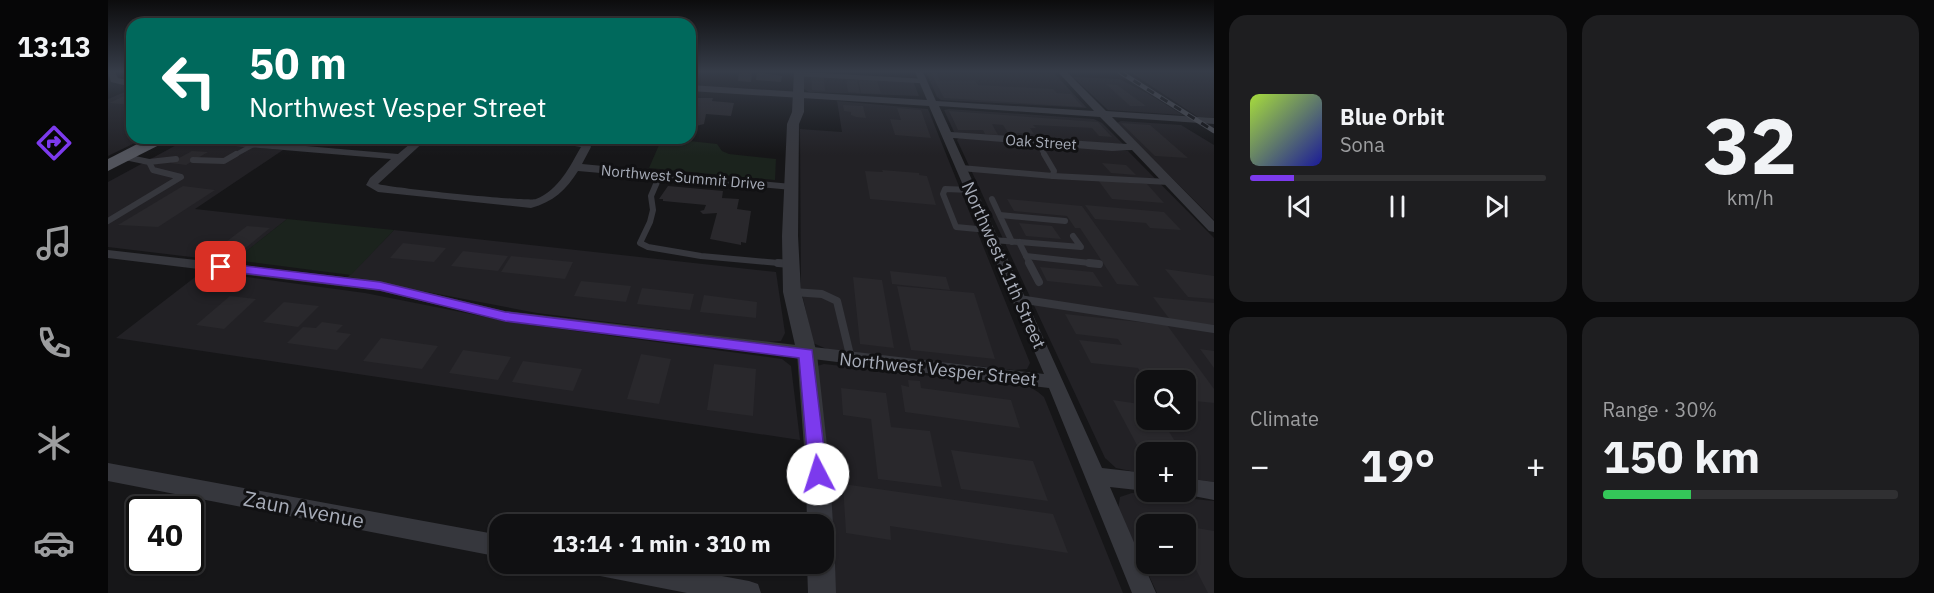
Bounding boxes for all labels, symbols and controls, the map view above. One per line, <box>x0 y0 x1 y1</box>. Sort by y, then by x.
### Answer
text: 13:13 <box>17 29 91 64</box>
text: 50 m <box>249 36 347 91</box>
icon: left <box>150 42 228 120</box>
text: Northwest Vesper Street <box>249 89 547 124</box>
text: 32 <box>1703 94 1797 195</box>
text: Blue Orbit <box>1340 102 1445 131</box>
icon: directions <box>33 122 75 164</box>
street label: Oak Street <box>1005 130 1077 154</box>
text: Sona <box>1340 131 1385 158</box>
street label: Northwest Summit Drive <box>600 160 766 194</box>
street label: Northwest 11th Street <box>957 178 1051 352</box>
text: km/h <box>1727 184 1774 211</box>
icon: previous <box>1283 190 1316 223</box>
icon: pause <box>1381 190 1414 223</box>
icon: next <box>1480 190 1513 223</box>
icon: music <box>33 222 75 264</box>
pin <box>195 241 246 292</box>
icon: arrive <box>204 250 237 283</box>
icon: phone <box>33 322 75 364</box>
street label: Northwest Vesper Street <box>838 347 1038 391</box>
map controls <box>1136 370 1196 574</box>
button: search <box>1136 370 1196 430</box>
text: Range · 30% <box>1603 396 1717 423</box>
text: Climate <box>1250 405 1319 432</box>
icon: climate <box>33 422 75 464</box>
text: 150 km <box>1603 427 1760 485</box>
text: 19° <box>1360 436 1435 494</box>
position arrow <box>786 442 850 506</box>
button: + <box>1136 442 1196 502</box>
text: − <box>1250 444 1270 487</box>
text: + <box>1526 444 1546 487</box>
street label: Zaun Avenue <box>241 484 367 534</box>
speed limit sign: 40 <box>126 496 204 574</box>
button: − <box>1136 514 1196 574</box>
icon: car <box>33 522 75 564</box>
text: 13:14 · 1 min · 310 m <box>552 529 771 558</box>

